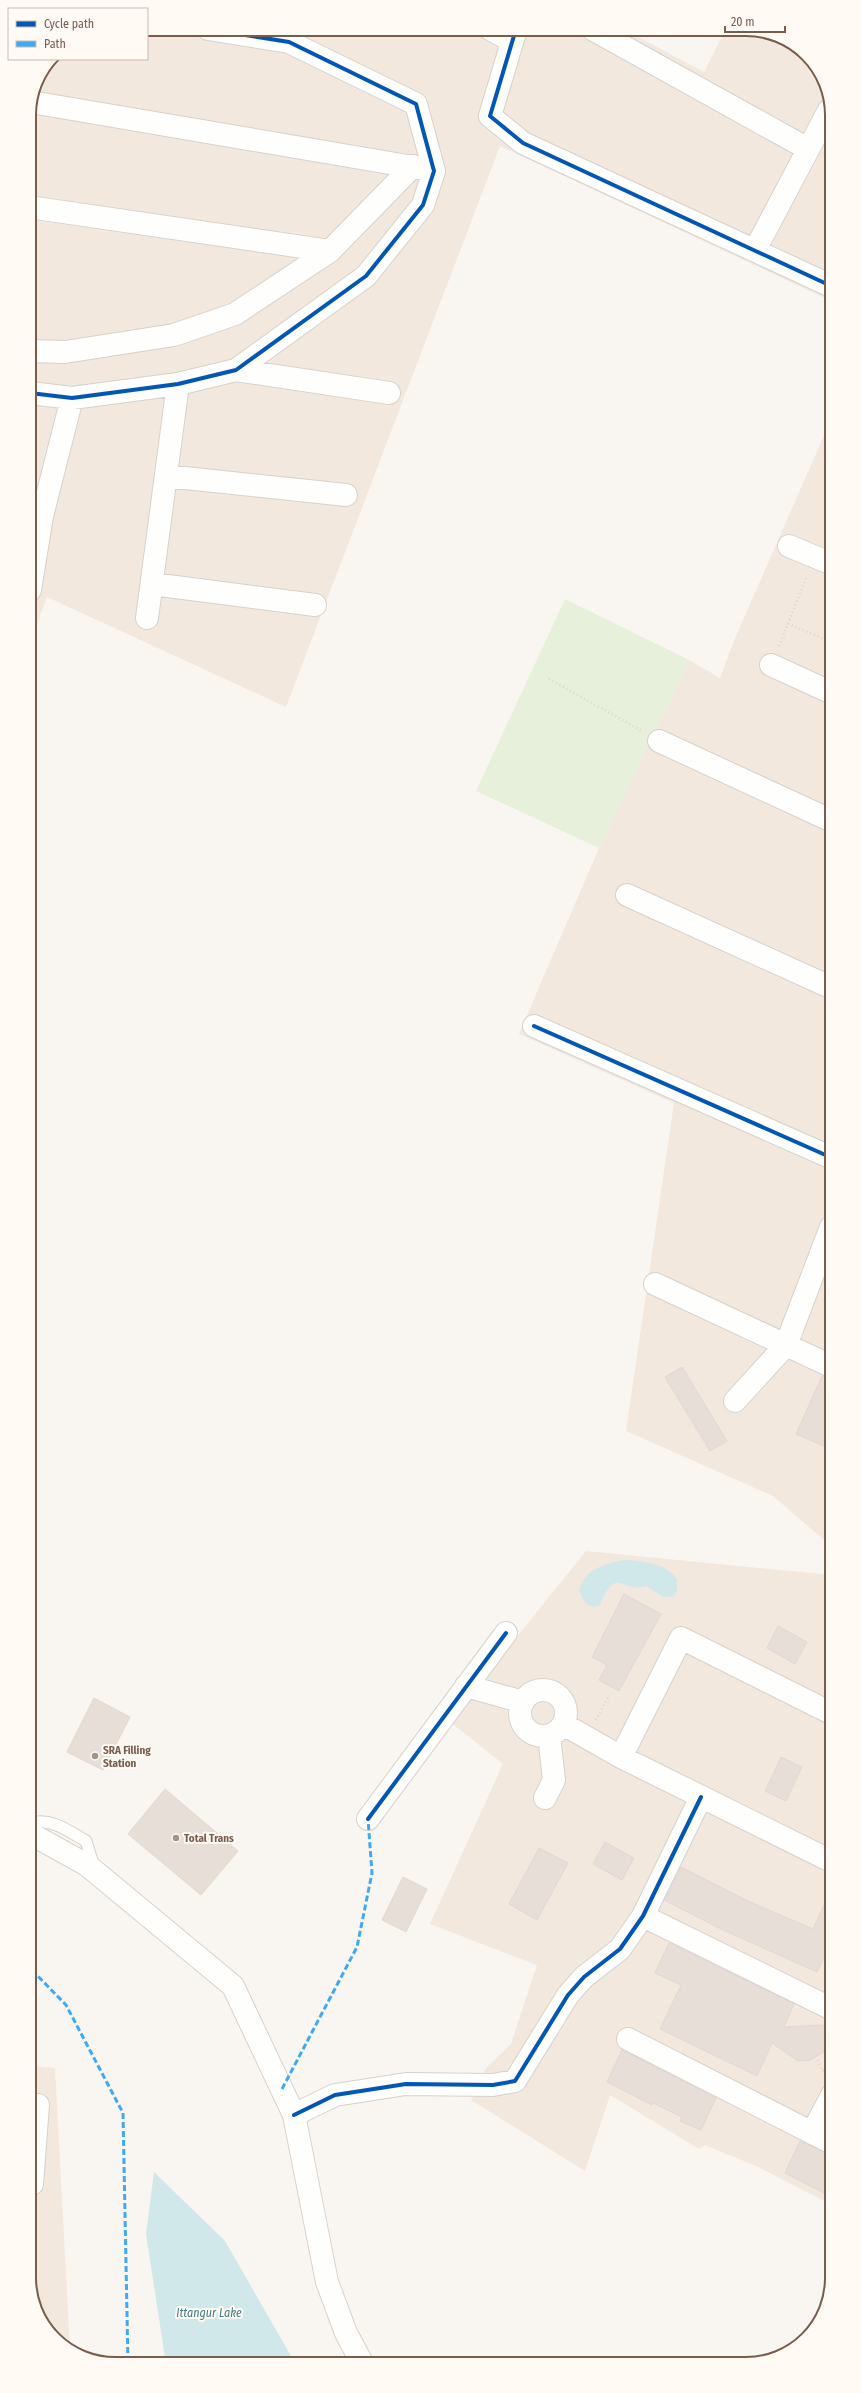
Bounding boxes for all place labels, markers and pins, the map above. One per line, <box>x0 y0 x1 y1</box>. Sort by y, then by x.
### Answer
place label: SRA Filling Station <box>103 1744 151 1770</box>
marker: SRA Filling Station <box>90 1751 100 1761</box>
place label: Total Trans <box>184 1832 234 1845</box>
marker: Total Trans <box>171 1833 181 1843</box>

